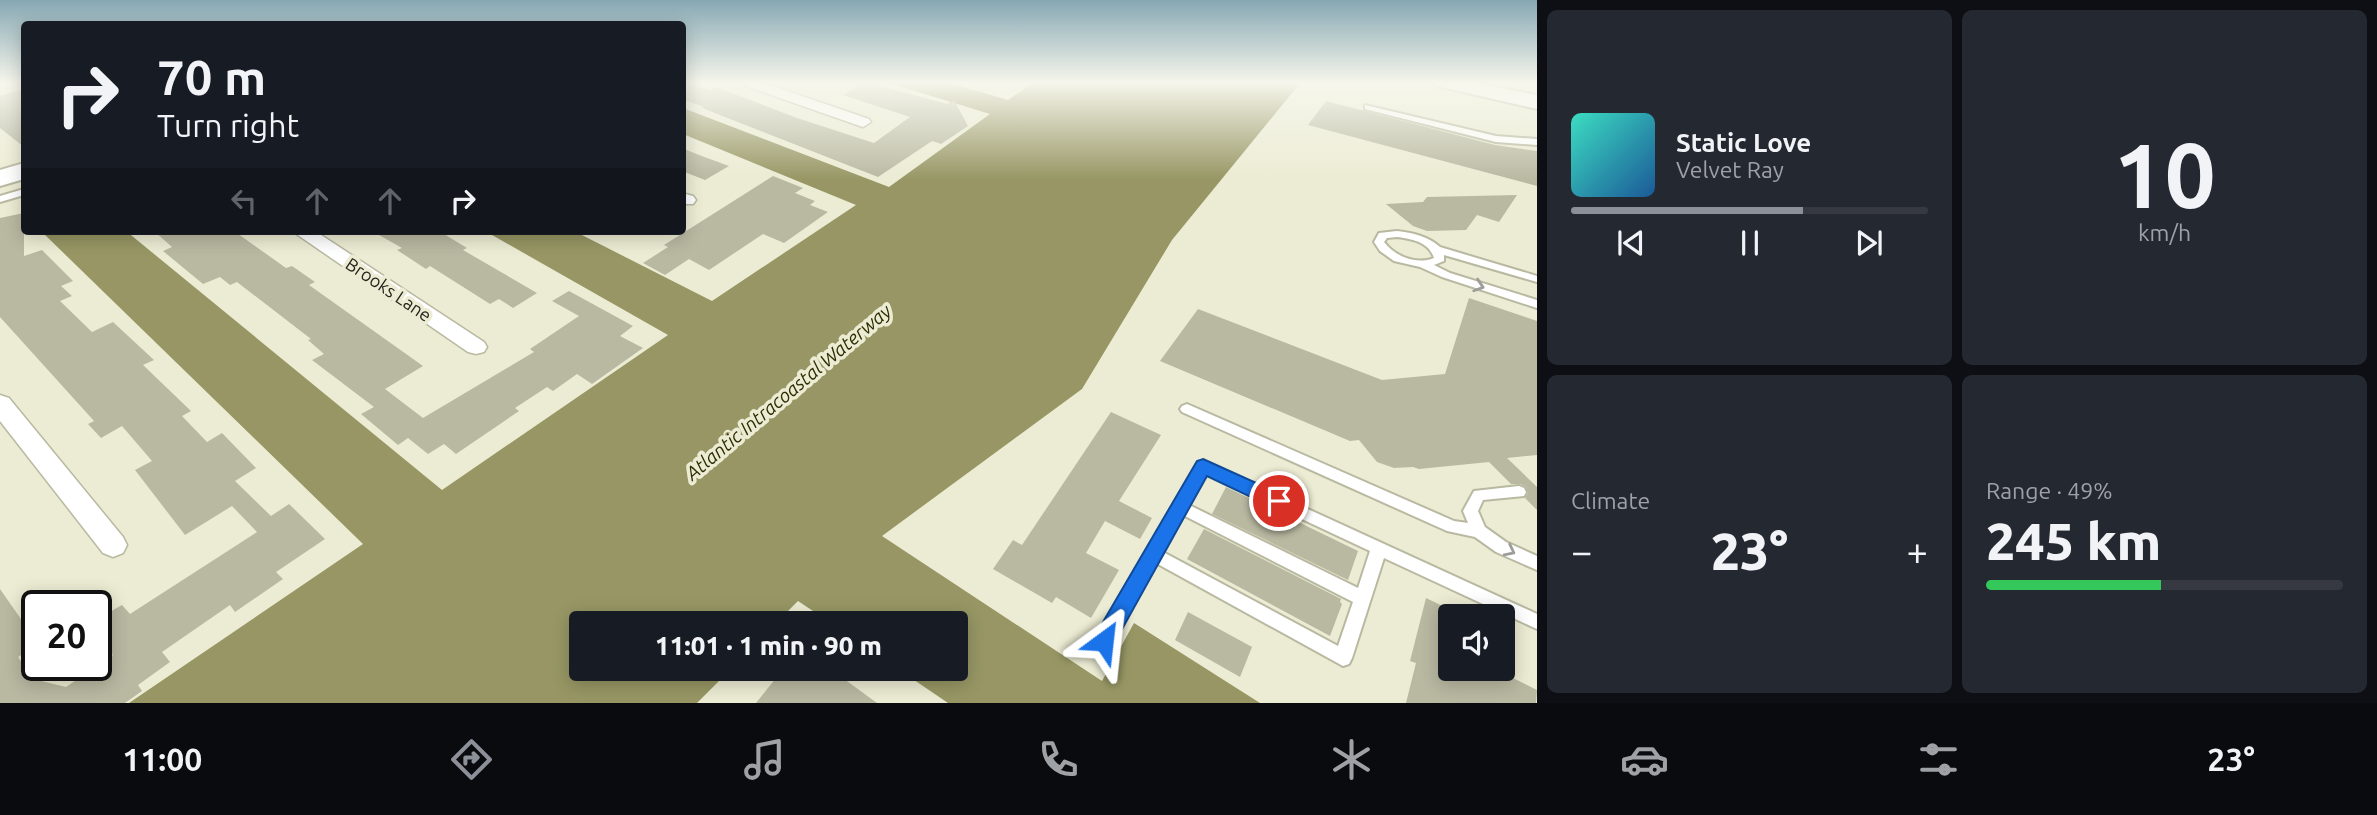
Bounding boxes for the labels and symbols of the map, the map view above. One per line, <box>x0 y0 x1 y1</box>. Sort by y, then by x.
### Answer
street label: Brooks Lane <box>342 253 436 325</box>
one-way arrow <box>1472 277 1484 292</box>
water label: Atlantic Intracoastal Waterway <box>680 299 896 485</box>
pin <box>1249 471 1309 531</box>
one-way arrow <box>1503 543 1515 557</box>
speed limit sign: 20 <box>21 590 112 681</box>
position arrow <box>1067 604 1141 678</box>

